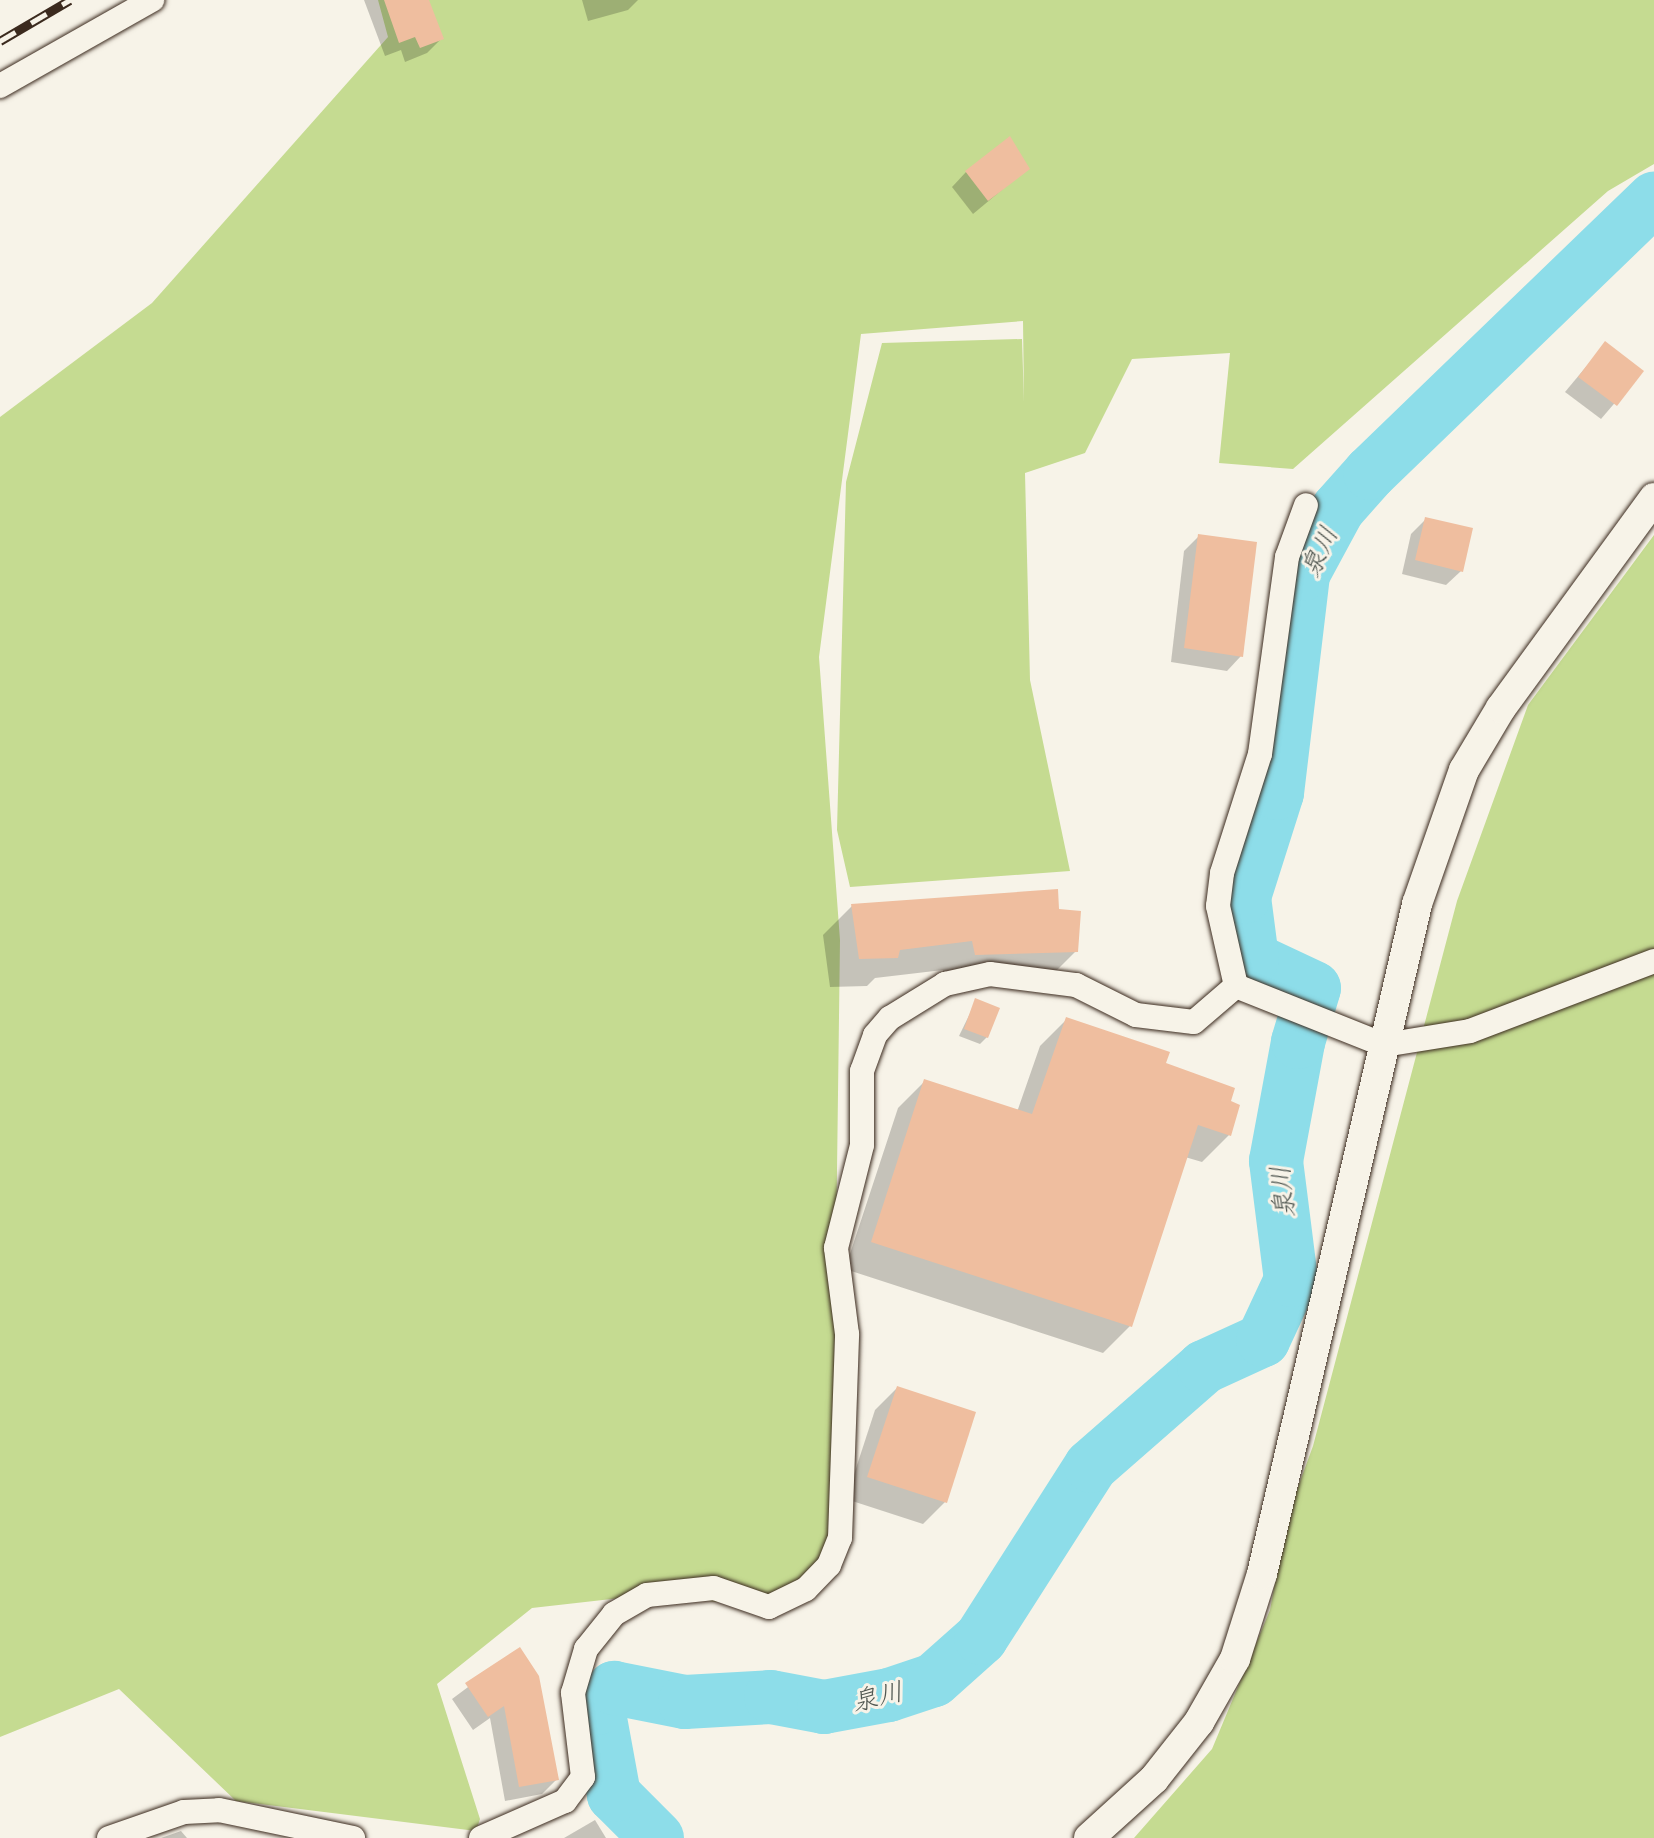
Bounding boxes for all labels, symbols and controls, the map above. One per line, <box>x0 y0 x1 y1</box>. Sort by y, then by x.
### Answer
water label: 泉川 <box>1293 521 1343 581</box>
water label: 泉川 <box>1263 1165 1299 1219</box>
water label: 泉川 <box>848 1674 906 1716</box>

